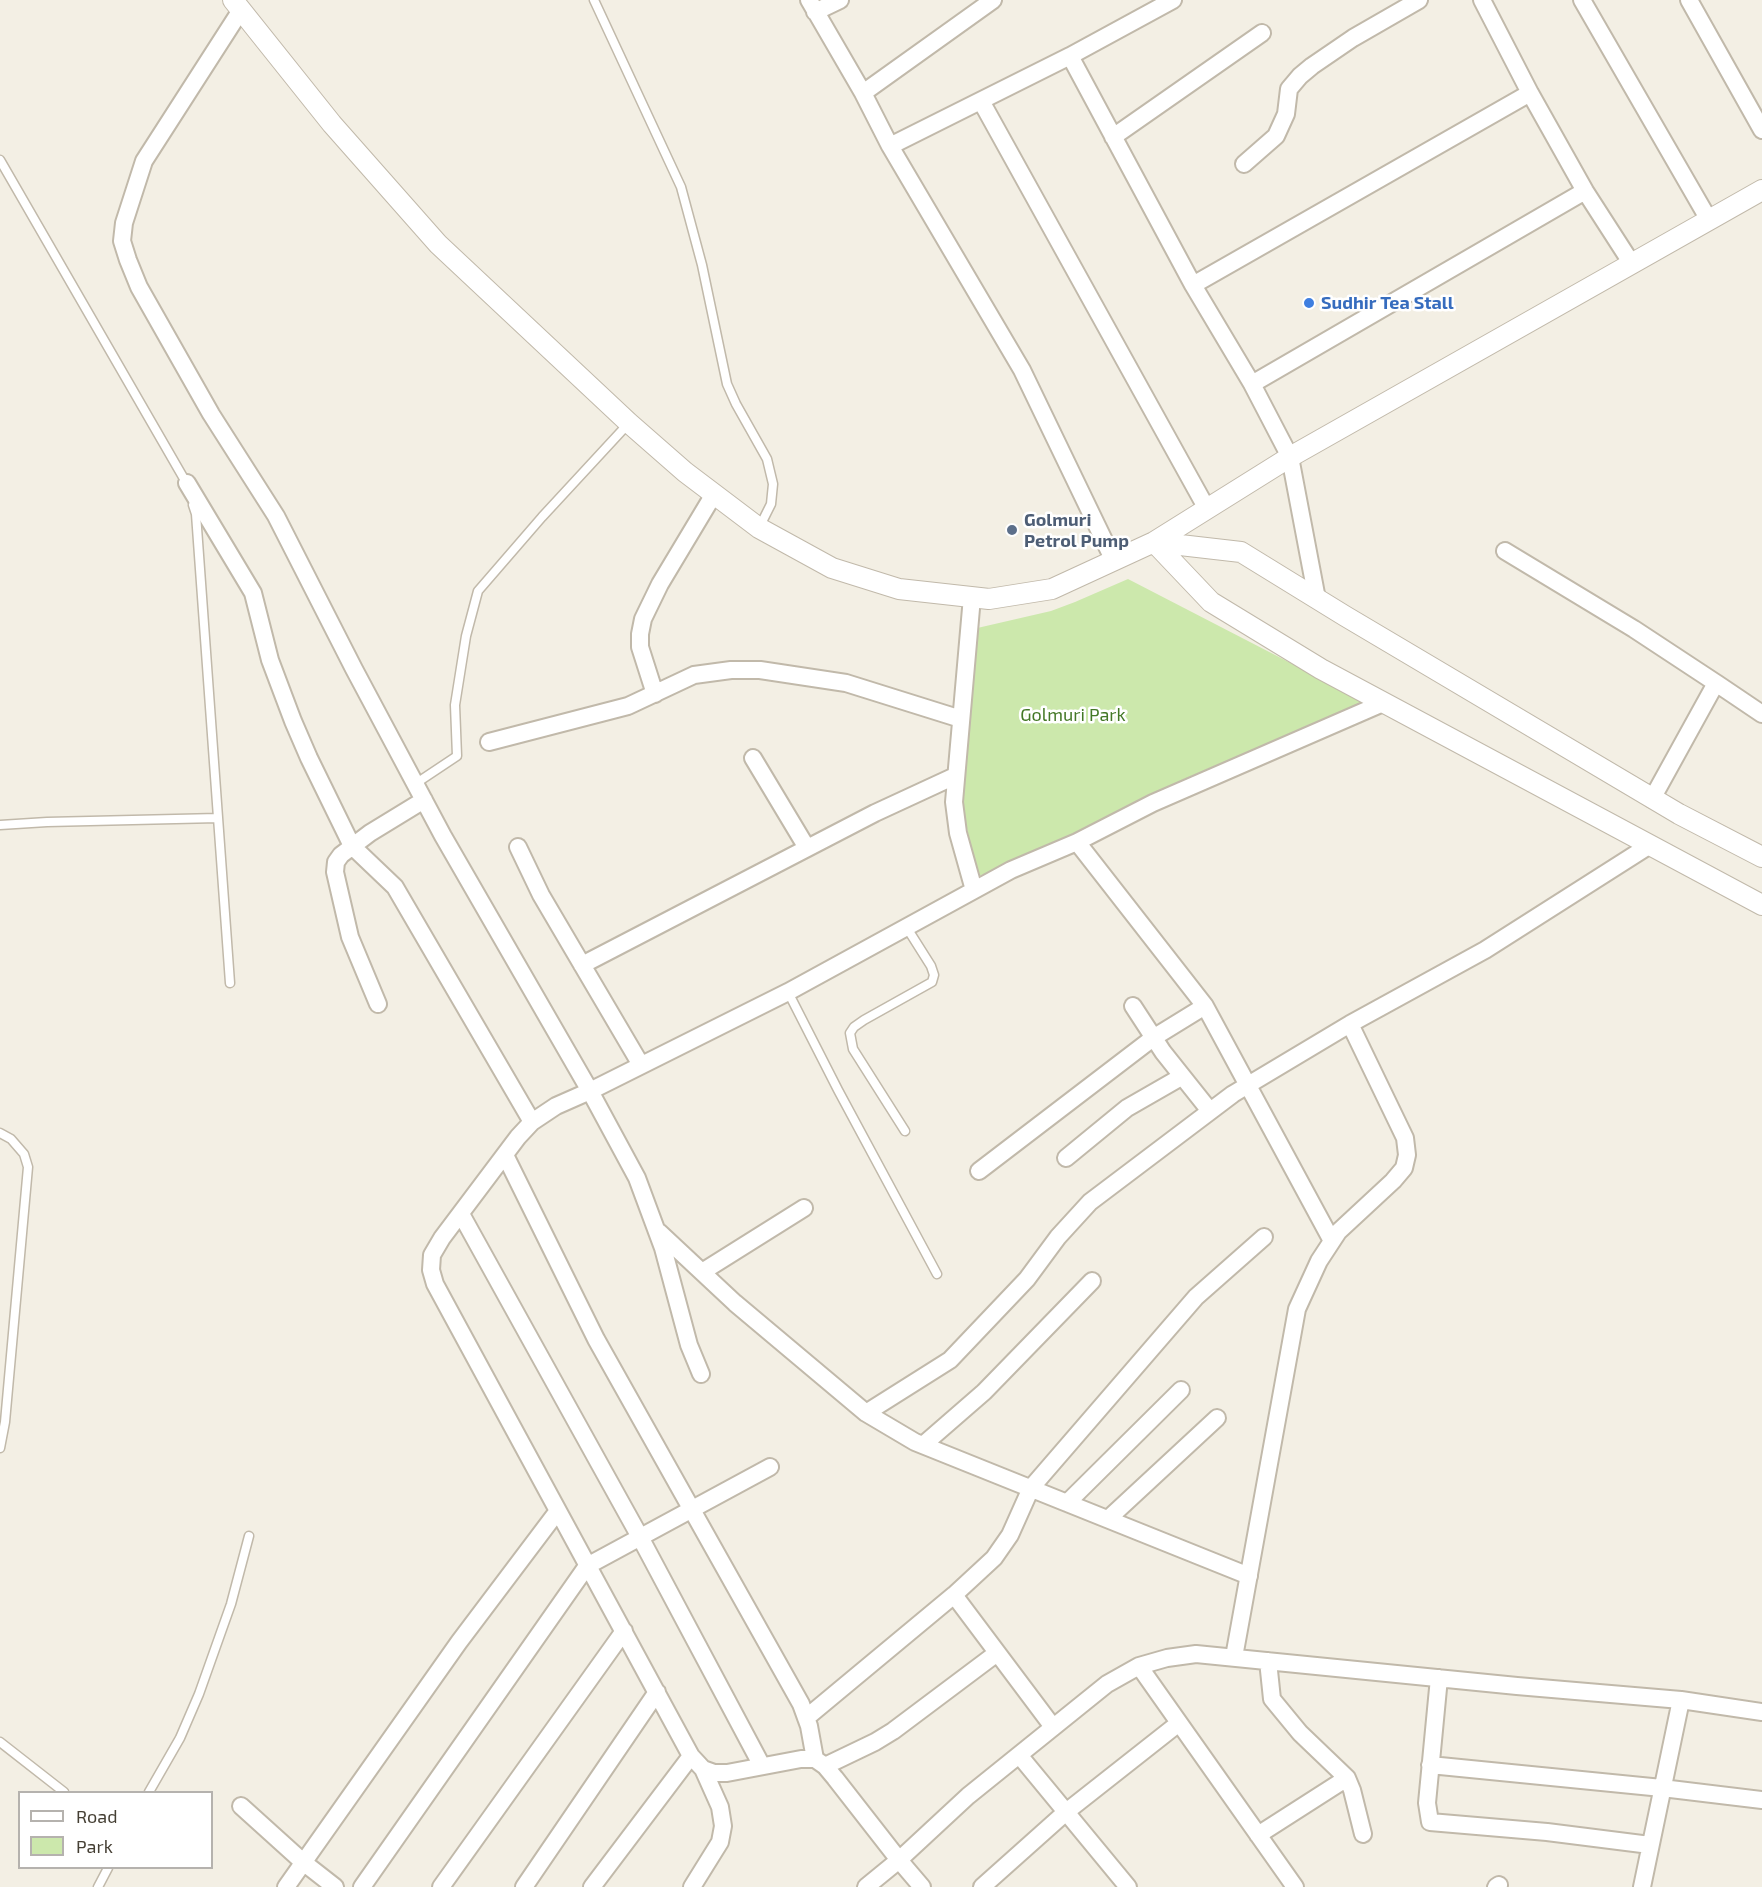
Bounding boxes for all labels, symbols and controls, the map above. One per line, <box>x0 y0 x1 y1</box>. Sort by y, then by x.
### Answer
place label: Sudhir Tea Stall <box>1321 292 1454 314</box>
marker: Sudhir Tea Stall <box>1302 296 1316 310</box>
place label: Golmuri Petrol Pump <box>1024 509 1129 552</box>
marker: Golmuri Petrol Pump <box>1005 523 1019 537</box>
park label: Golmuri Park <box>1020 704 1126 726</box>
legend <box>18 1791 213 1869</box>
text: Road <box>76 1805 117 1827</box>
text: Park <box>76 1835 113 1857</box>

